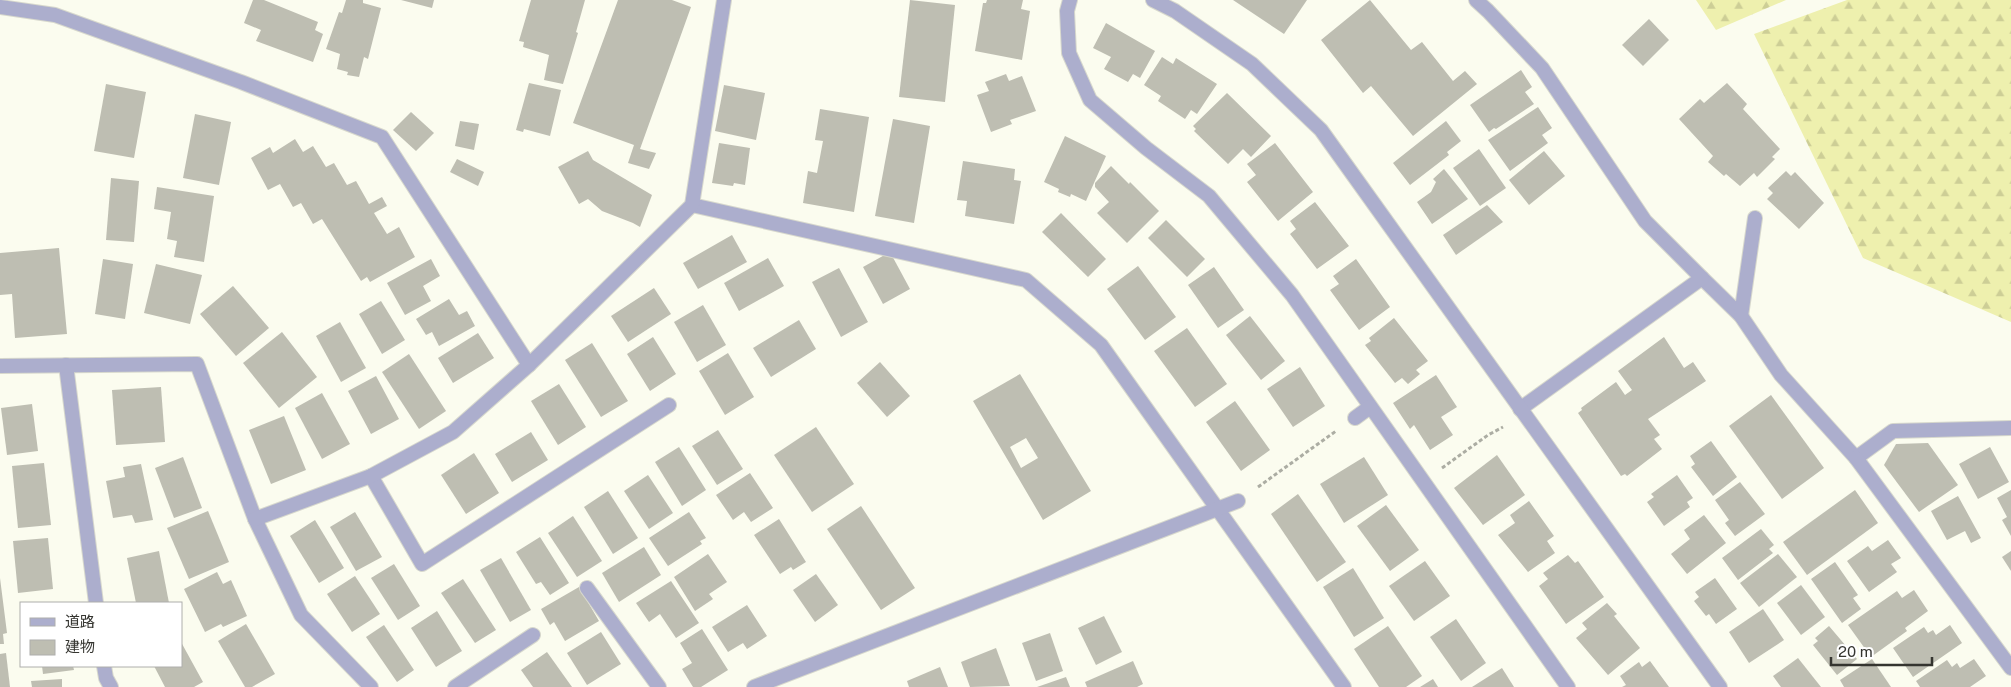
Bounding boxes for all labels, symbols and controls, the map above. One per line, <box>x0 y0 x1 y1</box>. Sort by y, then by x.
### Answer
legend <box>20 602 182 667</box>
text: 道路 <box>65 613 95 630</box>
scale bar <box>1831 634 1932 666</box>
text: 建物 <box>65 638 95 655</box>
text: 20 m <box>1838 643 1873 660</box>

